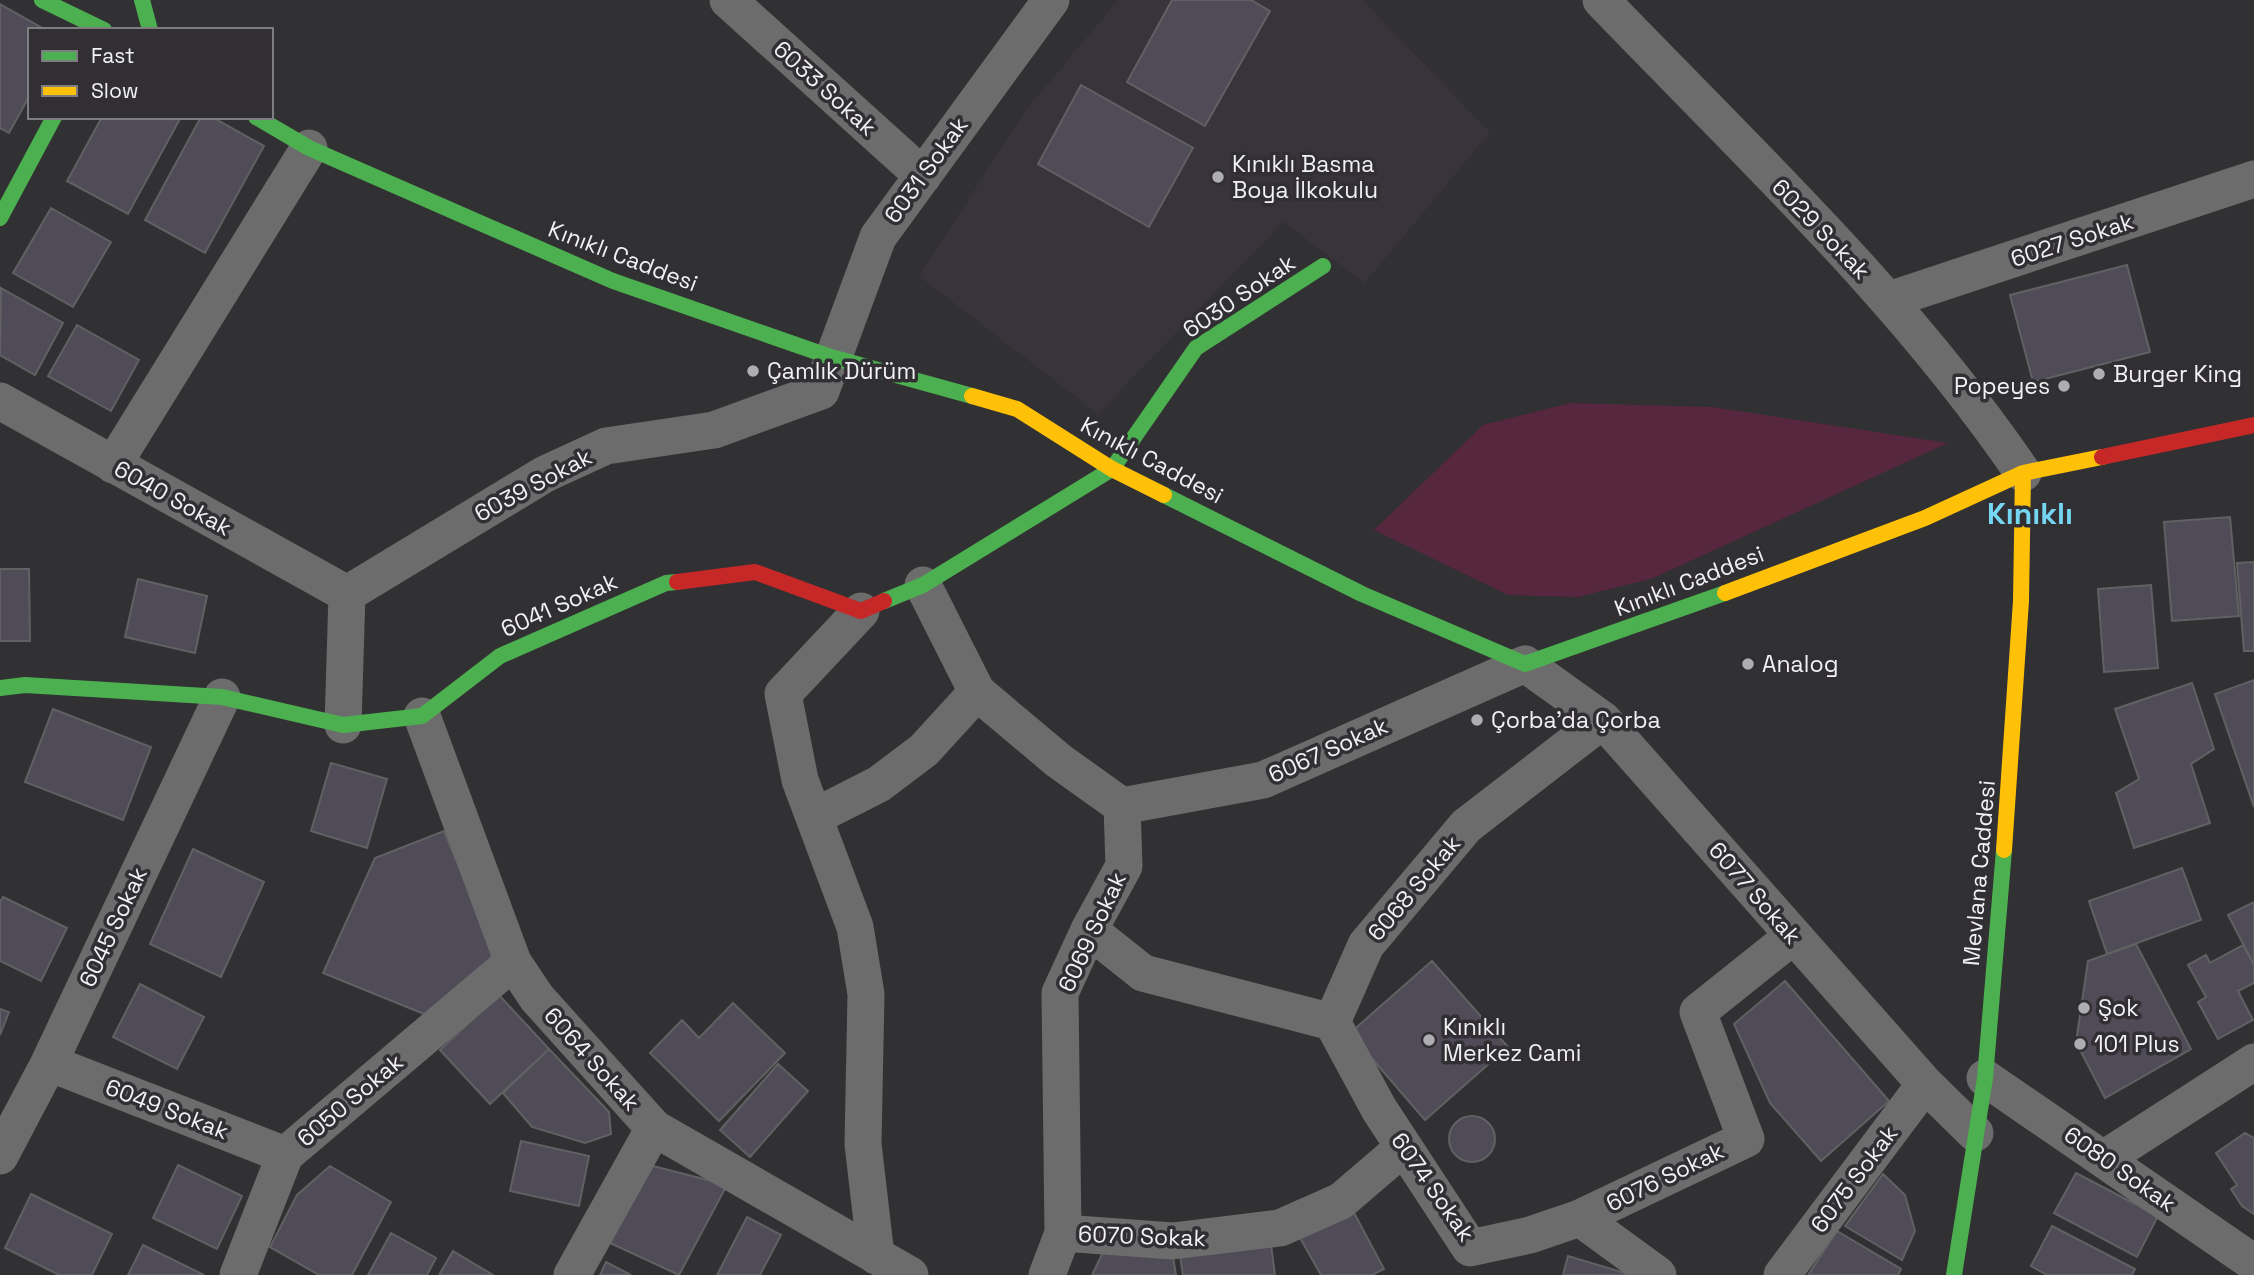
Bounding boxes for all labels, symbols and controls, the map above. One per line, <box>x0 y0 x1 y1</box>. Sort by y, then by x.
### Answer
legend <box>28 28 273 119</box>
street label: 6033 Sokak <box>767 34 883 142</box>
text: Fast <box>91 42 135 69</box>
text: Slow <box>91 77 139 104</box>
street label: 6031 Sokak <box>877 111 975 229</box>
place label: Kınıklı Basma Boya İlkokulu <box>1232 149 1378 205</box>
marker: Kınıklı Basma Boya İlkokulu <box>1210 169 1226 185</box>
street label: 6029 Sokak <box>1766 172 1876 286</box>
street label: 6027 Sokak <box>2007 206 2137 274</box>
street label: Kınıklı Caddesi <box>544 214 702 298</box>
street label: 6030 Sokak <box>1177 247 1301 345</box>
place label: Çamlık Dürüm <box>767 356 916 386</box>
place label: Burger King <box>2113 359 2242 389</box>
marker: Çamlık Dürüm <box>745 363 761 379</box>
marker: Burger King <box>2091 366 2107 382</box>
place label: Popeyes <box>1954 371 2050 401</box>
marker: Popeyes <box>2056 378 2072 394</box>
street label: Kınıklı Caddesi <box>1075 410 1229 510</box>
street label: 6039 Sokak <box>469 442 597 528</box>
street label: 6040 Sokak <box>109 453 237 543</box>
district label: Kınıklı <box>1987 494 2073 533</box>
street label: Kınıklı Caddesi <box>1610 539 1768 623</box>
street label: 6041 Sokak <box>496 566 622 644</box>
place label: Analog <box>1762 649 1838 679</box>
marker: Analog <box>1740 656 1756 672</box>
place label: Çorba’da Çorba <box>1491 705 1661 735</box>
street label: 6067 Sokak <box>1264 710 1392 790</box>
marker: Çorba’da Çorba <box>1469 712 1485 728</box>
street label: Mevlana Caddesi <box>1956 779 2002 967</box>
street label: 6068 Sokak <box>1361 829 1467 947</box>
street label: 6077 Sokak <box>1702 836 1808 950</box>
street label: 6045 Sokak <box>72 862 154 992</box>
street label: 6069 Sokak <box>1051 867 1133 997</box>
place label: Şok <box>2098 993 2139 1023</box>
marker: Şok <box>2076 1000 2092 1016</box>
street label: 6064 Sokak <box>538 1001 646 1117</box>
place label: Kınıklı Merkez Cami <box>1443 1012 1581 1068</box>
place label: 101 Plus <box>2094 1029 2180 1059</box>
marker: Kınıklı Merkez Cami <box>1421 1032 1437 1048</box>
marker: 101 Plus <box>2072 1036 2088 1052</box>
street label: 6050 Sokak <box>291 1047 409 1153</box>
street label: 6049 Sokak <box>101 1072 233 1146</box>
street label: 6075 Sokak <box>1804 1119 1904 1239</box>
street label: 6080 Sokak <box>2058 1119 2182 1219</box>
street label: 6074 Sokak <box>1384 1127 1482 1247</box>
street label: 6076 Sokak <box>1601 1136 1729 1218</box>
street label: 6070 Sokak <box>1078 1219 1206 1253</box>

